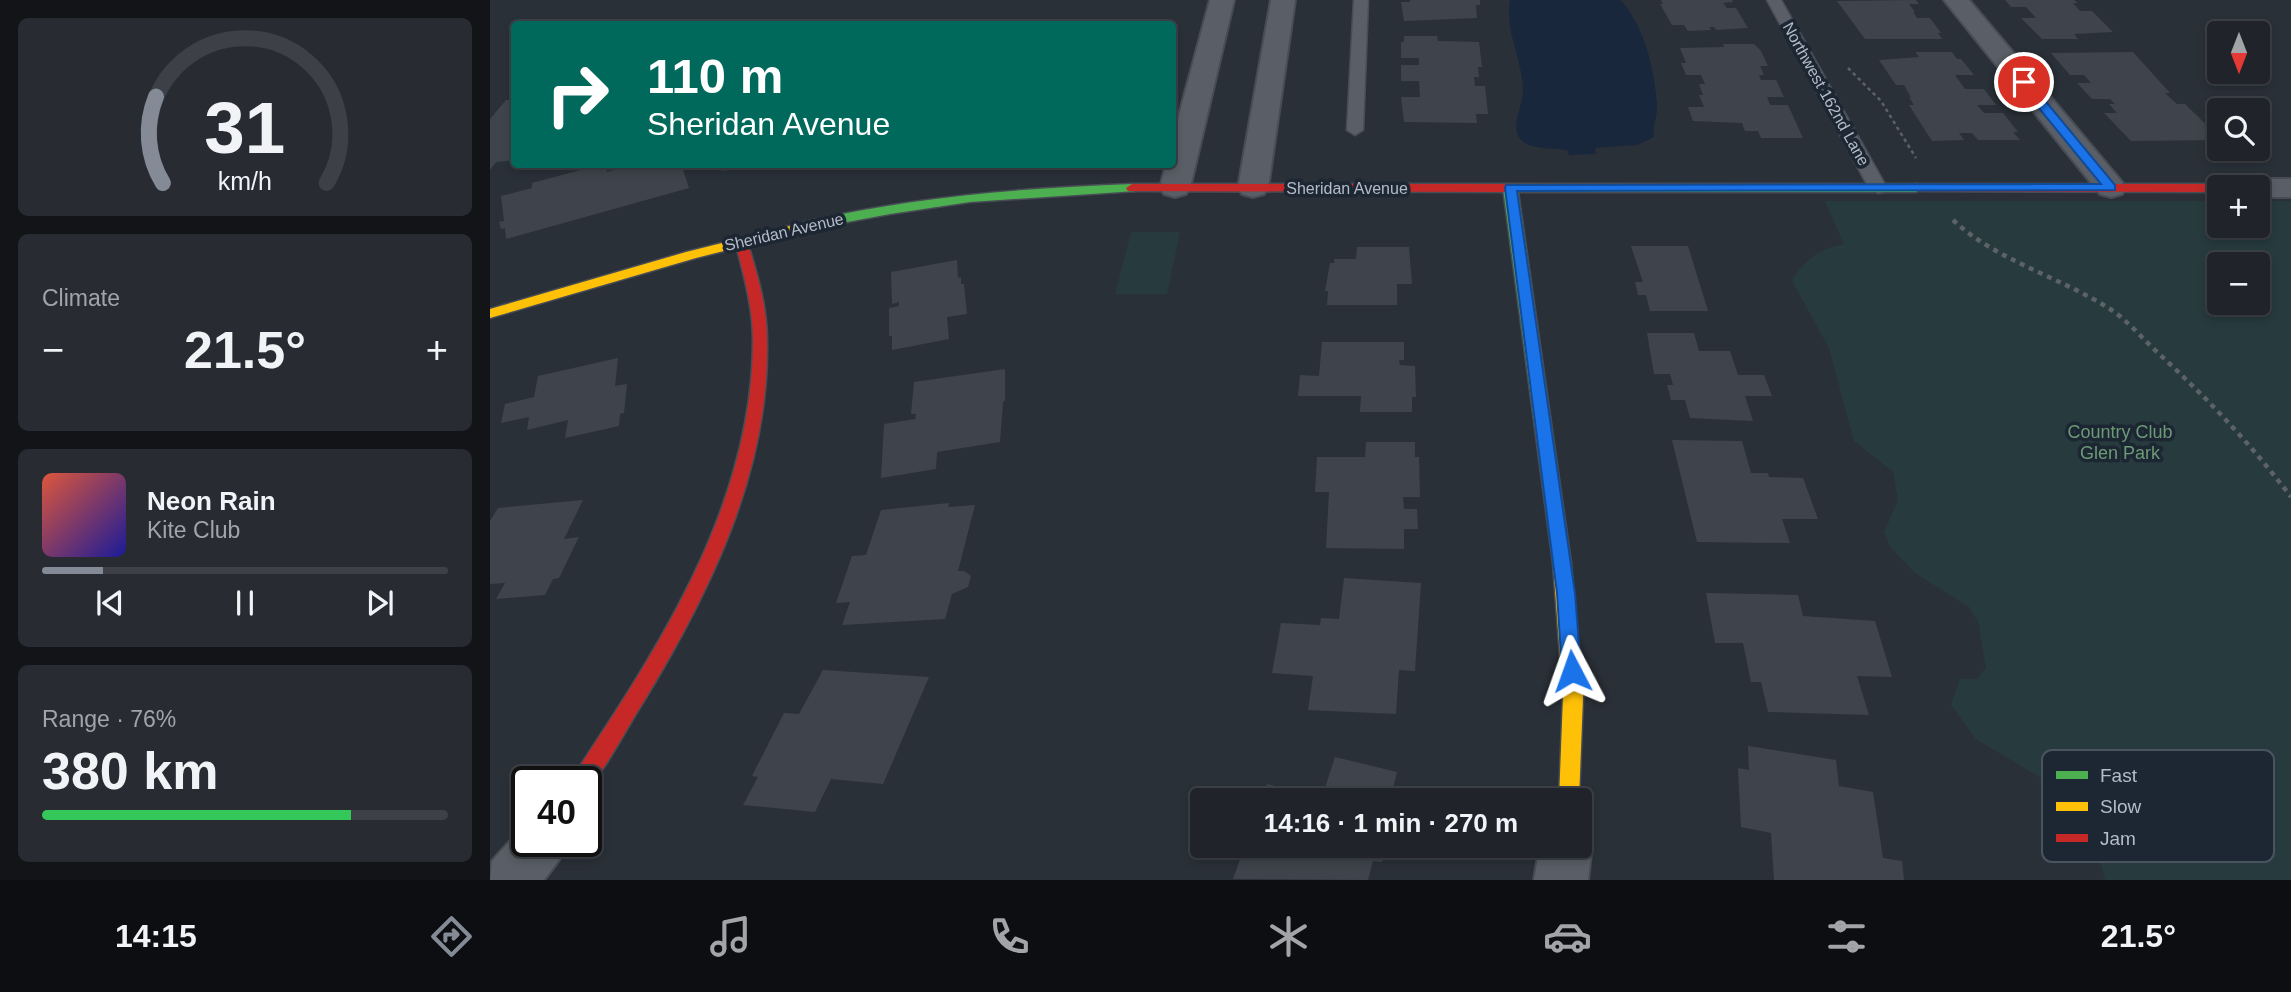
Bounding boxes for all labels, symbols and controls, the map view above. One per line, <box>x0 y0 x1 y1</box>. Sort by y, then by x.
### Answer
street label: Northwest 162nd Lane <box>1780 19 1873 169</box>
north arrow <box>2207 21 2270 84</box>
map controls <box>2207 21 2270 315</box>
icon: right <box>532 49 623 140</box>
text: 110 m <box>647 49 783 103</box>
pin <box>1994 52 2054 112</box>
icon: arrive <box>2005 63 2043 101</box>
text: 31 <box>205 87 285 168</box>
button: search <box>2207 98 2270 161</box>
text: Sheridan Avenue <box>647 106 890 142</box>
text: km/h <box>218 167 272 195</box>
button: + <box>2207 175 2270 238</box>
street label: Sheridan Avenue <box>1286 180 1408 197</box>
street label: Sheridan Avenue <box>723 210 845 254</box>
button: − <box>2207 252 2270 315</box>
text: Climate <box>42 285 120 311</box>
text: 21.5° <box>184 321 306 379</box>
text: − <box>42 329 64 371</box>
text: + <box>426 329 448 371</box>
park label: Country Club Glen Park <box>2067 422 2173 463</box>
text: Neon Rain <box>147 486 276 516</box>
text: Kite Club <box>147 517 240 543</box>
icon: previous <box>91 584 129 622</box>
icon: pause <box>226 584 264 622</box>
icon: next <box>361 584 399 622</box>
position arrow <box>1535 634 1609 708</box>
text: Range · 76% <box>42 706 176 732</box>
text: 380 km <box>42 742 218 800</box>
legend <box>2042 750 2274 862</box>
text: Fast <box>2100 765 2138 786</box>
speed limit sign: 40 <box>511 766 602 857</box>
text: Slow <box>2100 796 2141 817</box>
text: 14:16 · 1 min · 270 m <box>1264 808 1518 838</box>
text: Jam <box>2100 828 2136 849</box>
icon: directions <box>427 912 476 961</box>
icon: music <box>706 912 755 961</box>
icon: phone <box>985 912 1034 961</box>
icon: climate <box>1264 912 1313 961</box>
icon: car <box>1543 912 1592 961</box>
icon: filters <box>1822 912 1871 961</box>
text: 14:15 <box>115 918 197 954</box>
text: 21.5° <box>2101 918 2176 954</box>

